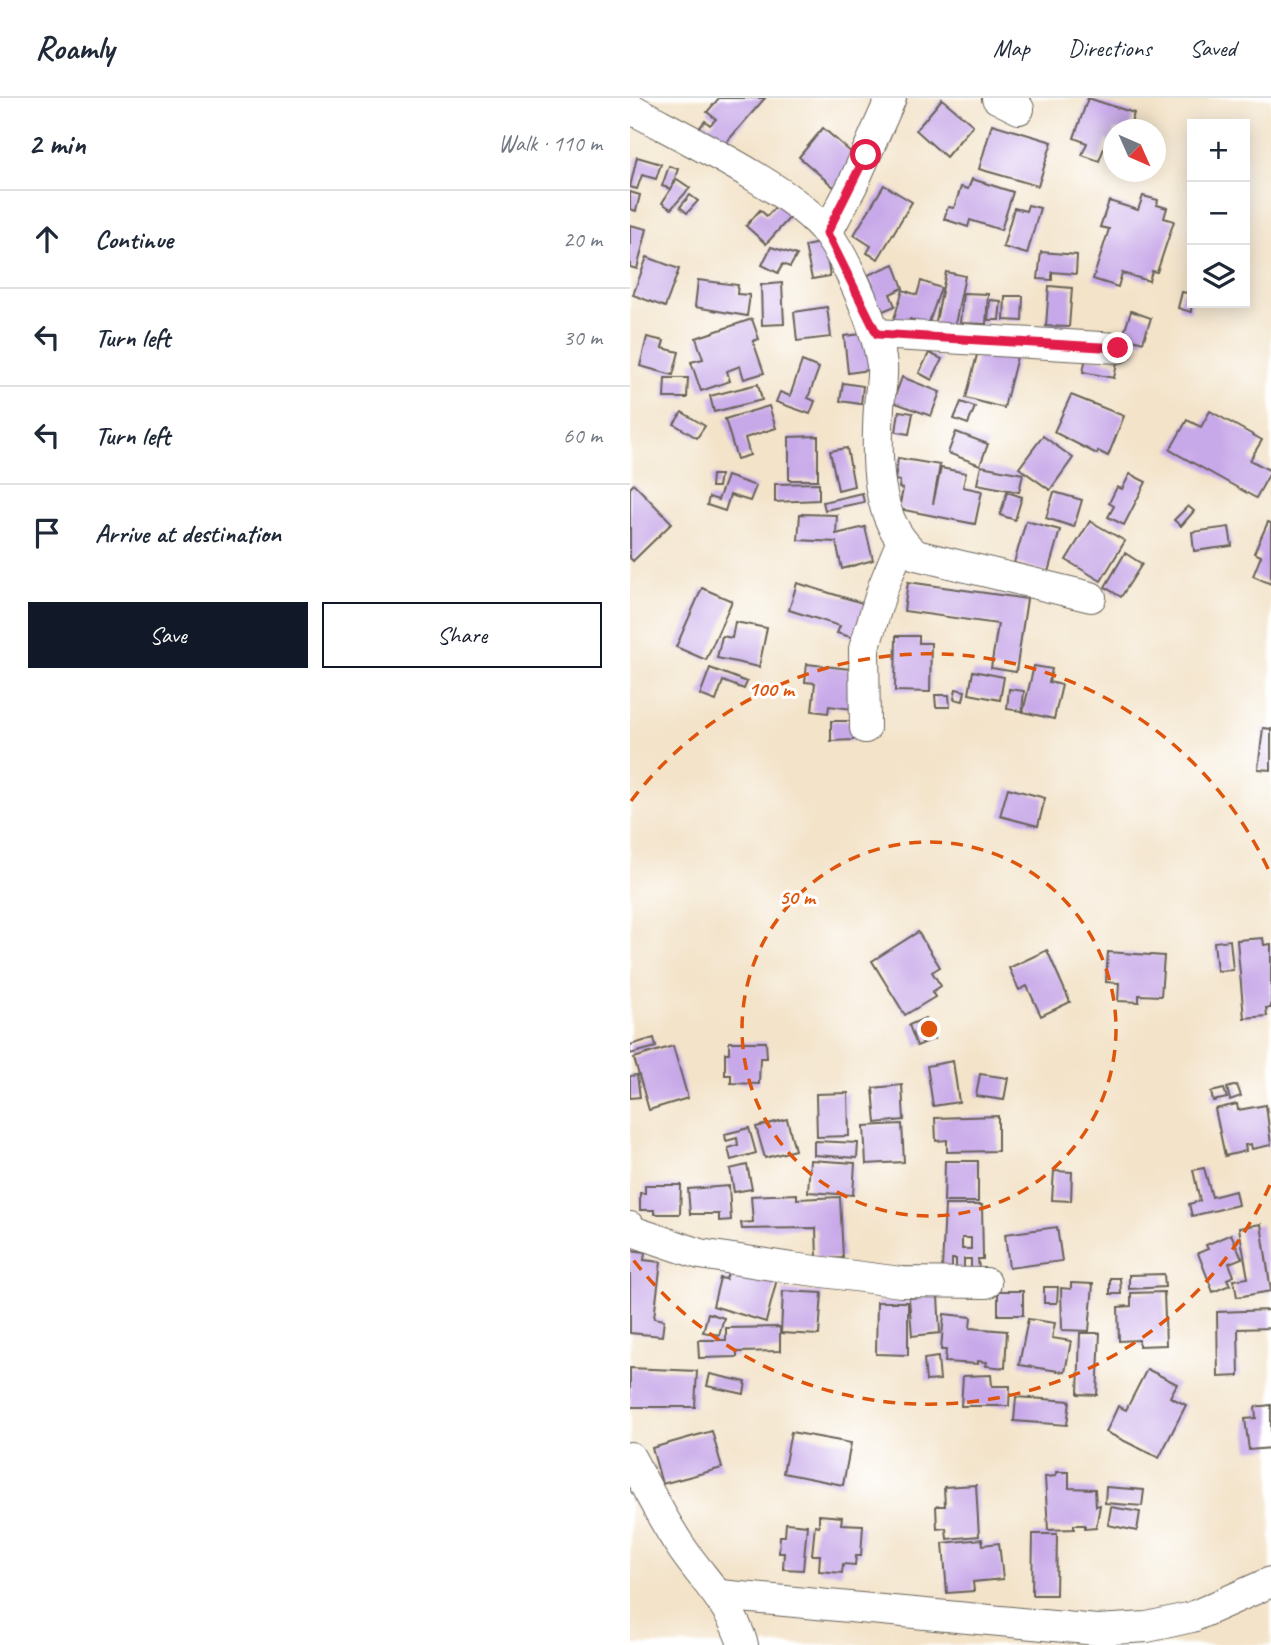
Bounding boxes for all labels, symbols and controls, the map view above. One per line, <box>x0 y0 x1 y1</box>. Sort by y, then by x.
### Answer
text: Roamly <box>35 27 114 69</box>
text: Map <box>993 33 1030 63</box>
text: Directions <box>1068 33 1151 63</box>
text: Saved <box>1189 33 1236 63</box>
north arrow <box>1103 119 1166 182</box>
map controls <box>1187 119 1250 308</box>
button: + <box>1187 119 1250 182</box>
text: 2 min <box>28 125 85 163</box>
text: Walk · 110 m <box>498 129 602 158</box>
route start <box>850 139 881 170</box>
button: − <box>1187 182 1250 245</box>
icon: ahead <box>28 220 66 258</box>
text: Continue <box>95 223 173 256</box>
text: 20 m <box>563 225 602 254</box>
button: layers <box>1187 245 1250 308</box>
icon: left <box>28 318 66 356</box>
text: Turn left <box>95 321 170 354</box>
text: 30 m <box>563 323 602 352</box>
route end <box>1102 332 1133 363</box>
icon: left <box>28 416 66 454</box>
text: Turn left <box>95 419 170 452</box>
text: 60 m <box>563 421 602 450</box>
icon: arrive <box>28 514 66 552</box>
text: Arrive at destination <box>95 517 281 550</box>
button: Save <box>28 602 308 668</box>
button: Share <box>322 602 602 668</box>
text: 100 m <box>748 676 796 702</box>
text: 50 m <box>779 884 817 910</box>
centre of rings <box>917 1017 941 1041</box>

